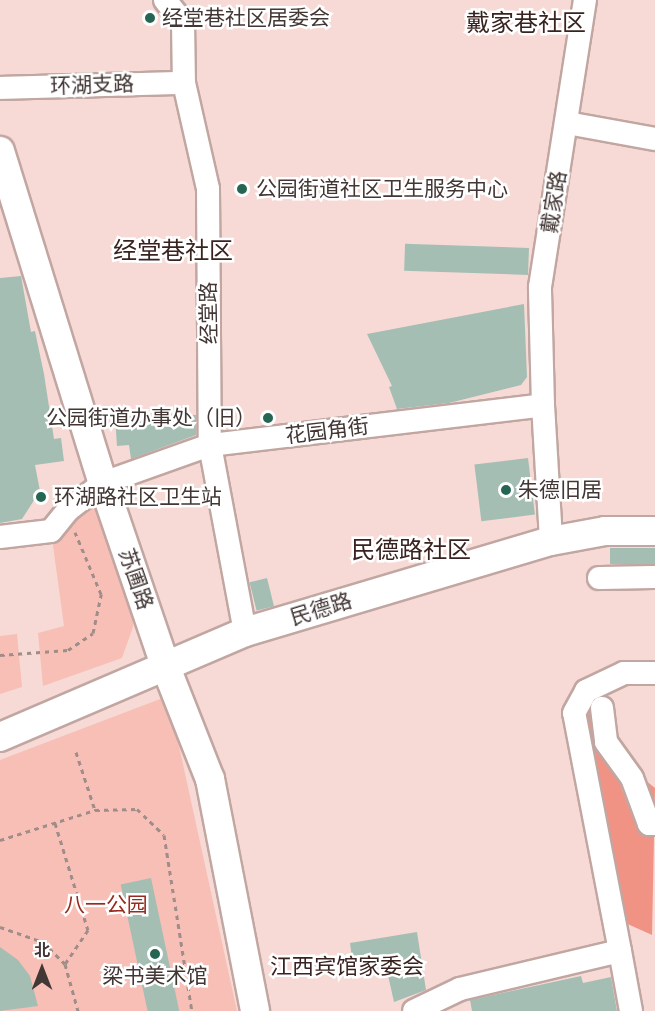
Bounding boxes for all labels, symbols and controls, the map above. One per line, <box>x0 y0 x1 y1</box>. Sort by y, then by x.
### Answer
place label: 经堂巷社区居委会 <box>162 5 330 31</box>
district label: 戴家巷社区 <box>466 10 586 38</box>
marker: 经堂巷社区居委会 <box>143 11 157 25</box>
street label: 环湖支路 <box>50 71 134 99</box>
street label: 戴家路 <box>537 169 571 235</box>
place label: 公园街道社区卫生服务中心 <box>256 176 508 202</box>
marker: 公园街道社区卫生服务中心 <box>233 180 251 198</box>
district label: 经堂巷社区 <box>113 238 233 266</box>
street label: 经堂路 <box>196 281 222 345</box>
place label: 公园街道办事处（旧） <box>46 405 256 431</box>
marker: 公园街道办事处（旧） <box>261 411 275 425</box>
street label: 花园角街 <box>284 413 370 449</box>
place label: 朱德旧居 <box>518 477 602 503</box>
marker: 朱德旧居 <box>499 483 513 497</box>
place label: 环湖路社区卫生站 <box>54 484 222 510</box>
marker: 环湖路社区卫生站 <box>32 488 50 506</box>
district label: 民德路社区 <box>351 537 471 565</box>
street label: 苏圃路 <box>114 545 158 613</box>
street label: 民德路 <box>287 588 355 630</box>
park label: 八一公园 <box>64 892 148 918</box>
north arrow <box>12 939 72 999</box>
text: 北 <box>34 941 50 960</box>
marker: 梁书美术馆 <box>148 947 162 961</box>
district label: 江西宾馆家委会 <box>270 954 424 980</box>
place label: 梁书美术馆 <box>103 963 207 989</box>

